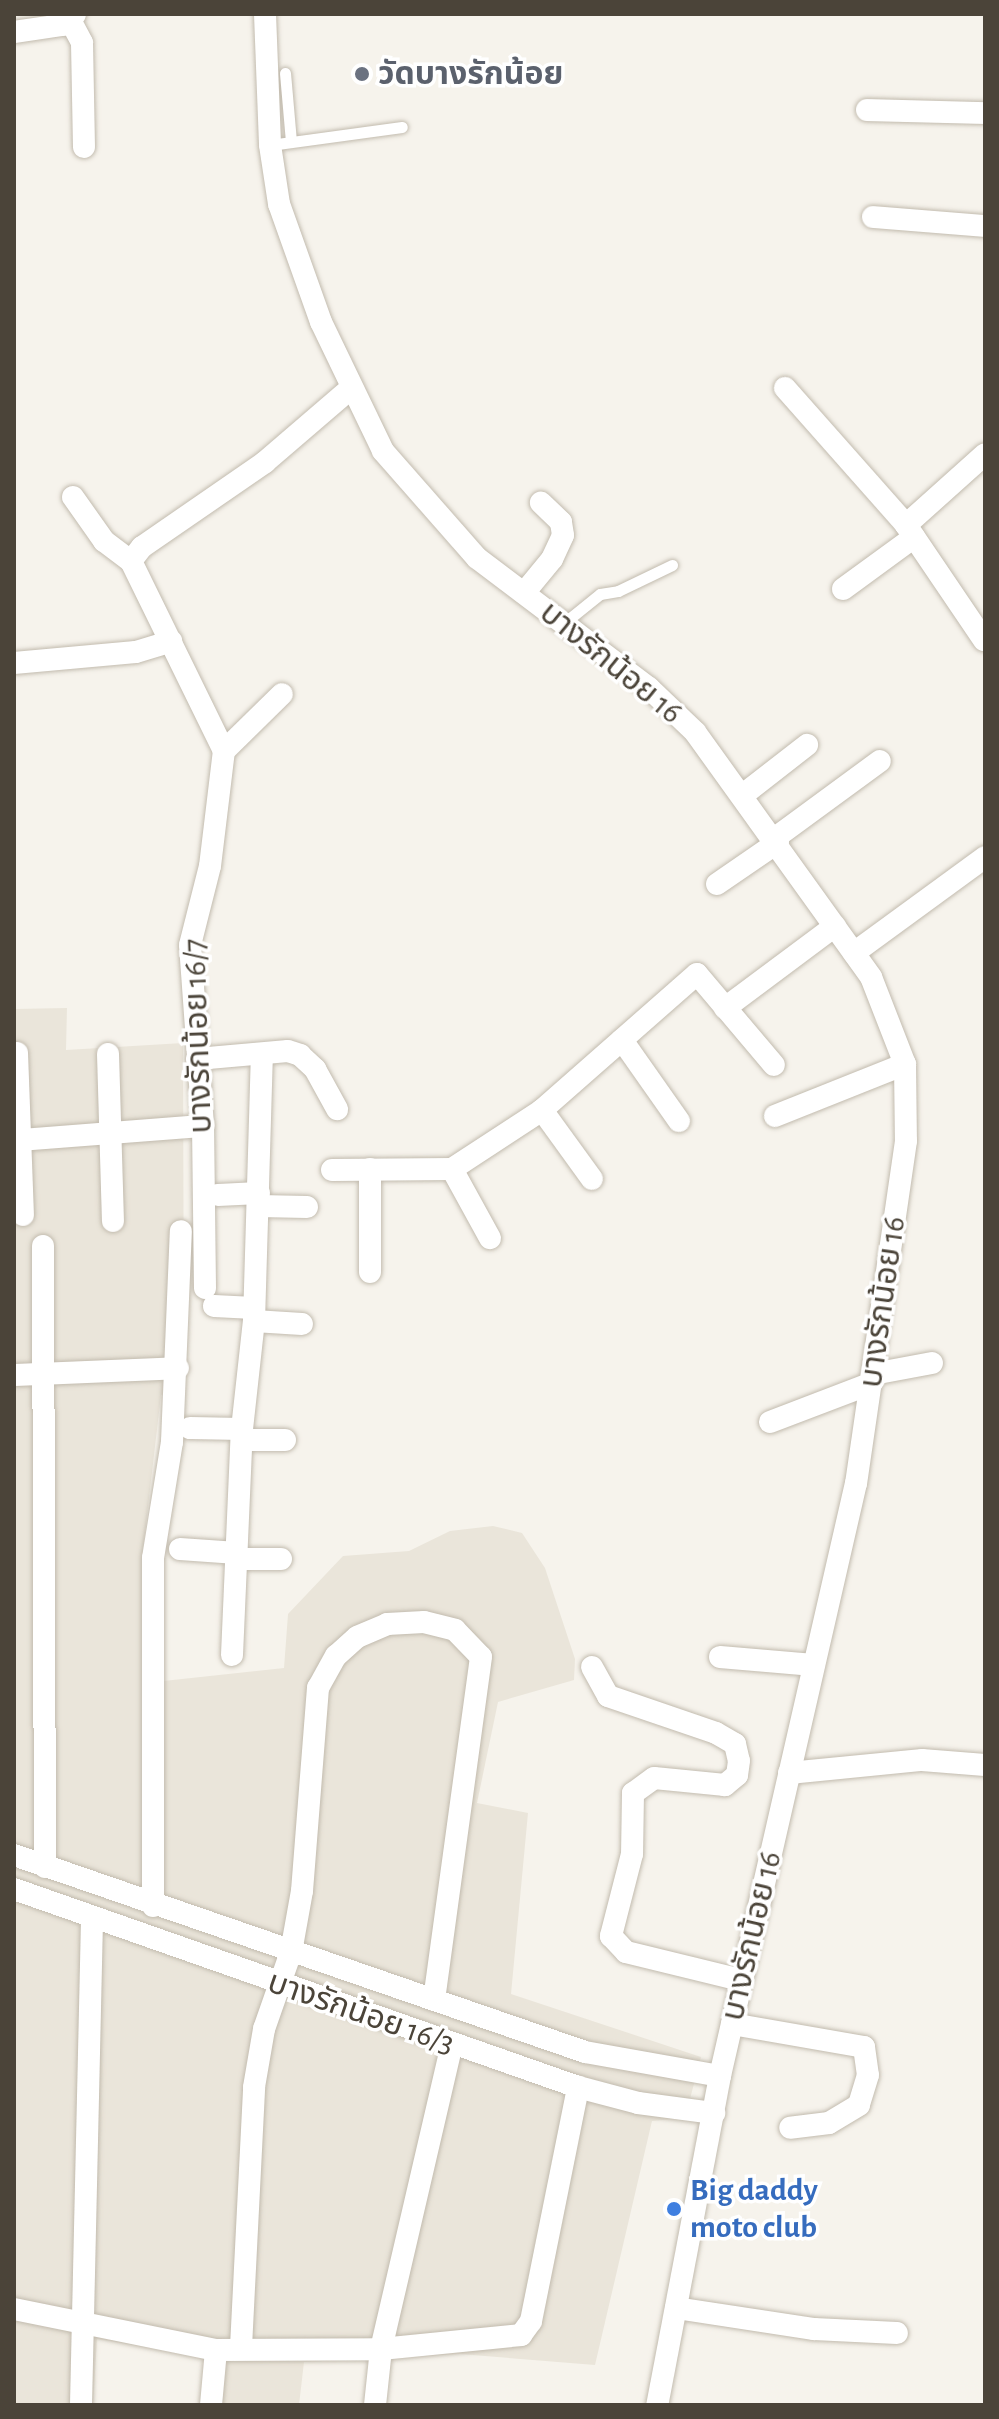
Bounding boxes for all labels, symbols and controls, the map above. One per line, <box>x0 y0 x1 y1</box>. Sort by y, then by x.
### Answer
place label: วัดบางรักน้อย <box>378 55 563 93</box>
marker: วัดบางรักน้อย <box>353 65 371 83</box>
street label: บางรักน้อย 16 <box>532 594 690 732</box>
street label: บางรักน้อย 16/7 <box>175 938 221 1134</box>
street label: บางรักน้อย 16 <box>852 1214 914 1390</box>
street label: บางรักน้อย 16 <box>714 1848 790 2024</box>
street label: บางรักน้อย 16/3 <box>263 1963 459 2063</box>
place label: Big daddy moto club <box>690 2172 818 2247</box>
marker: Big daddy moto club <box>665 2200 683 2218</box>

